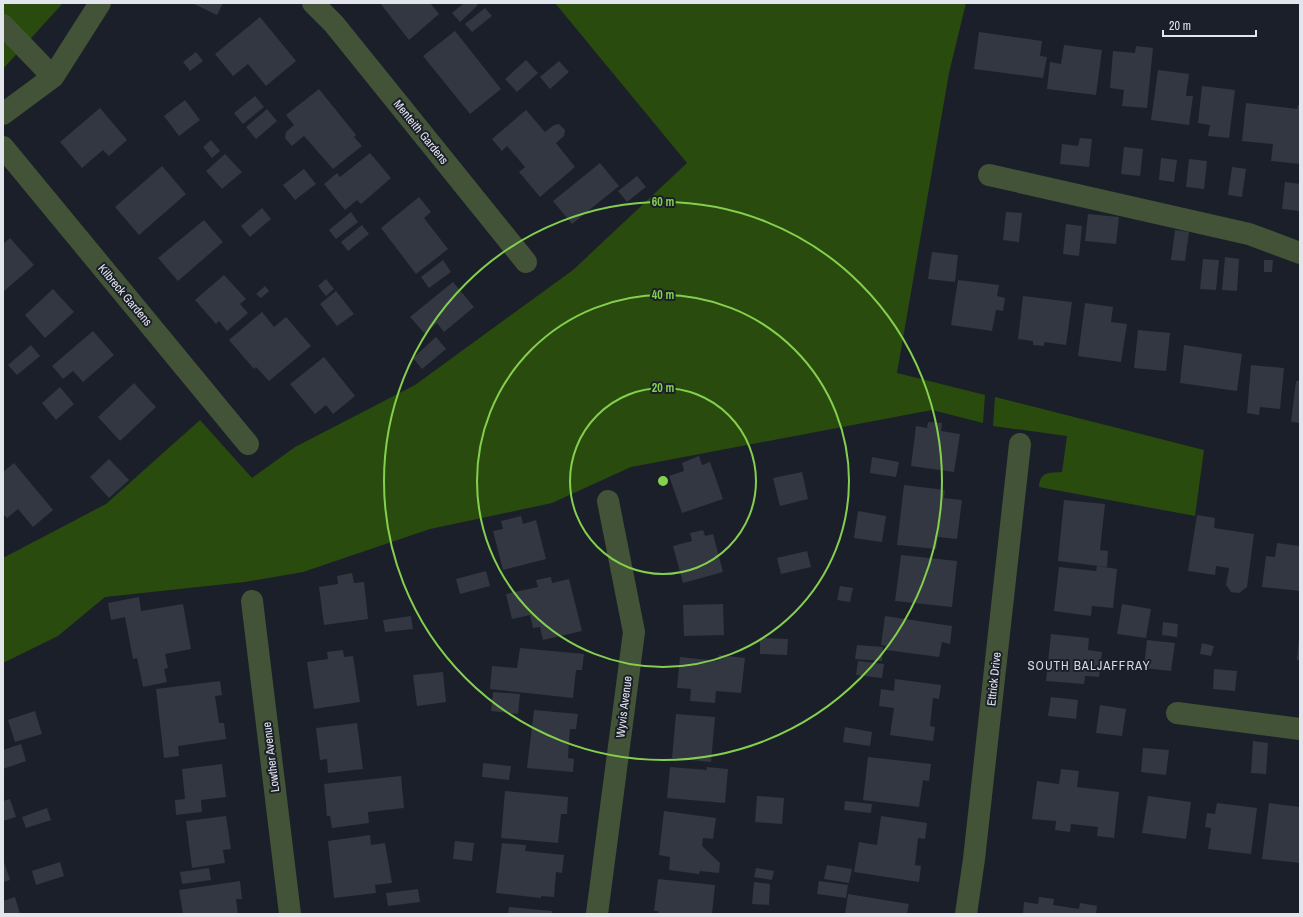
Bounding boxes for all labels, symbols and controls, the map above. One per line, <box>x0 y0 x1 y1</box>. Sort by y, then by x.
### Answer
scale bar <box>1163 12 1256 38</box>
text: 20 m <box>1169 18 1191 34</box>
street label: Menteith Gardens <box>390 96 452 168</box>
text: 60 m <box>652 194 674 210</box>
street label: Kilbreck Gardens <box>94 261 156 329</box>
text: 40 m <box>652 287 674 303</box>
text: 20 m <box>652 380 674 396</box>
centre of rings <box>656 474 670 488</box>
street label: Ettrick Drive <box>983 651 1005 707</box>
district label: SOUTH BALJAFFRAY <box>1027 657 1151 674</box>
street label: Wyvis Avenue <box>612 675 636 739</box>
street label: Lowther Avenue <box>259 721 283 793</box>

